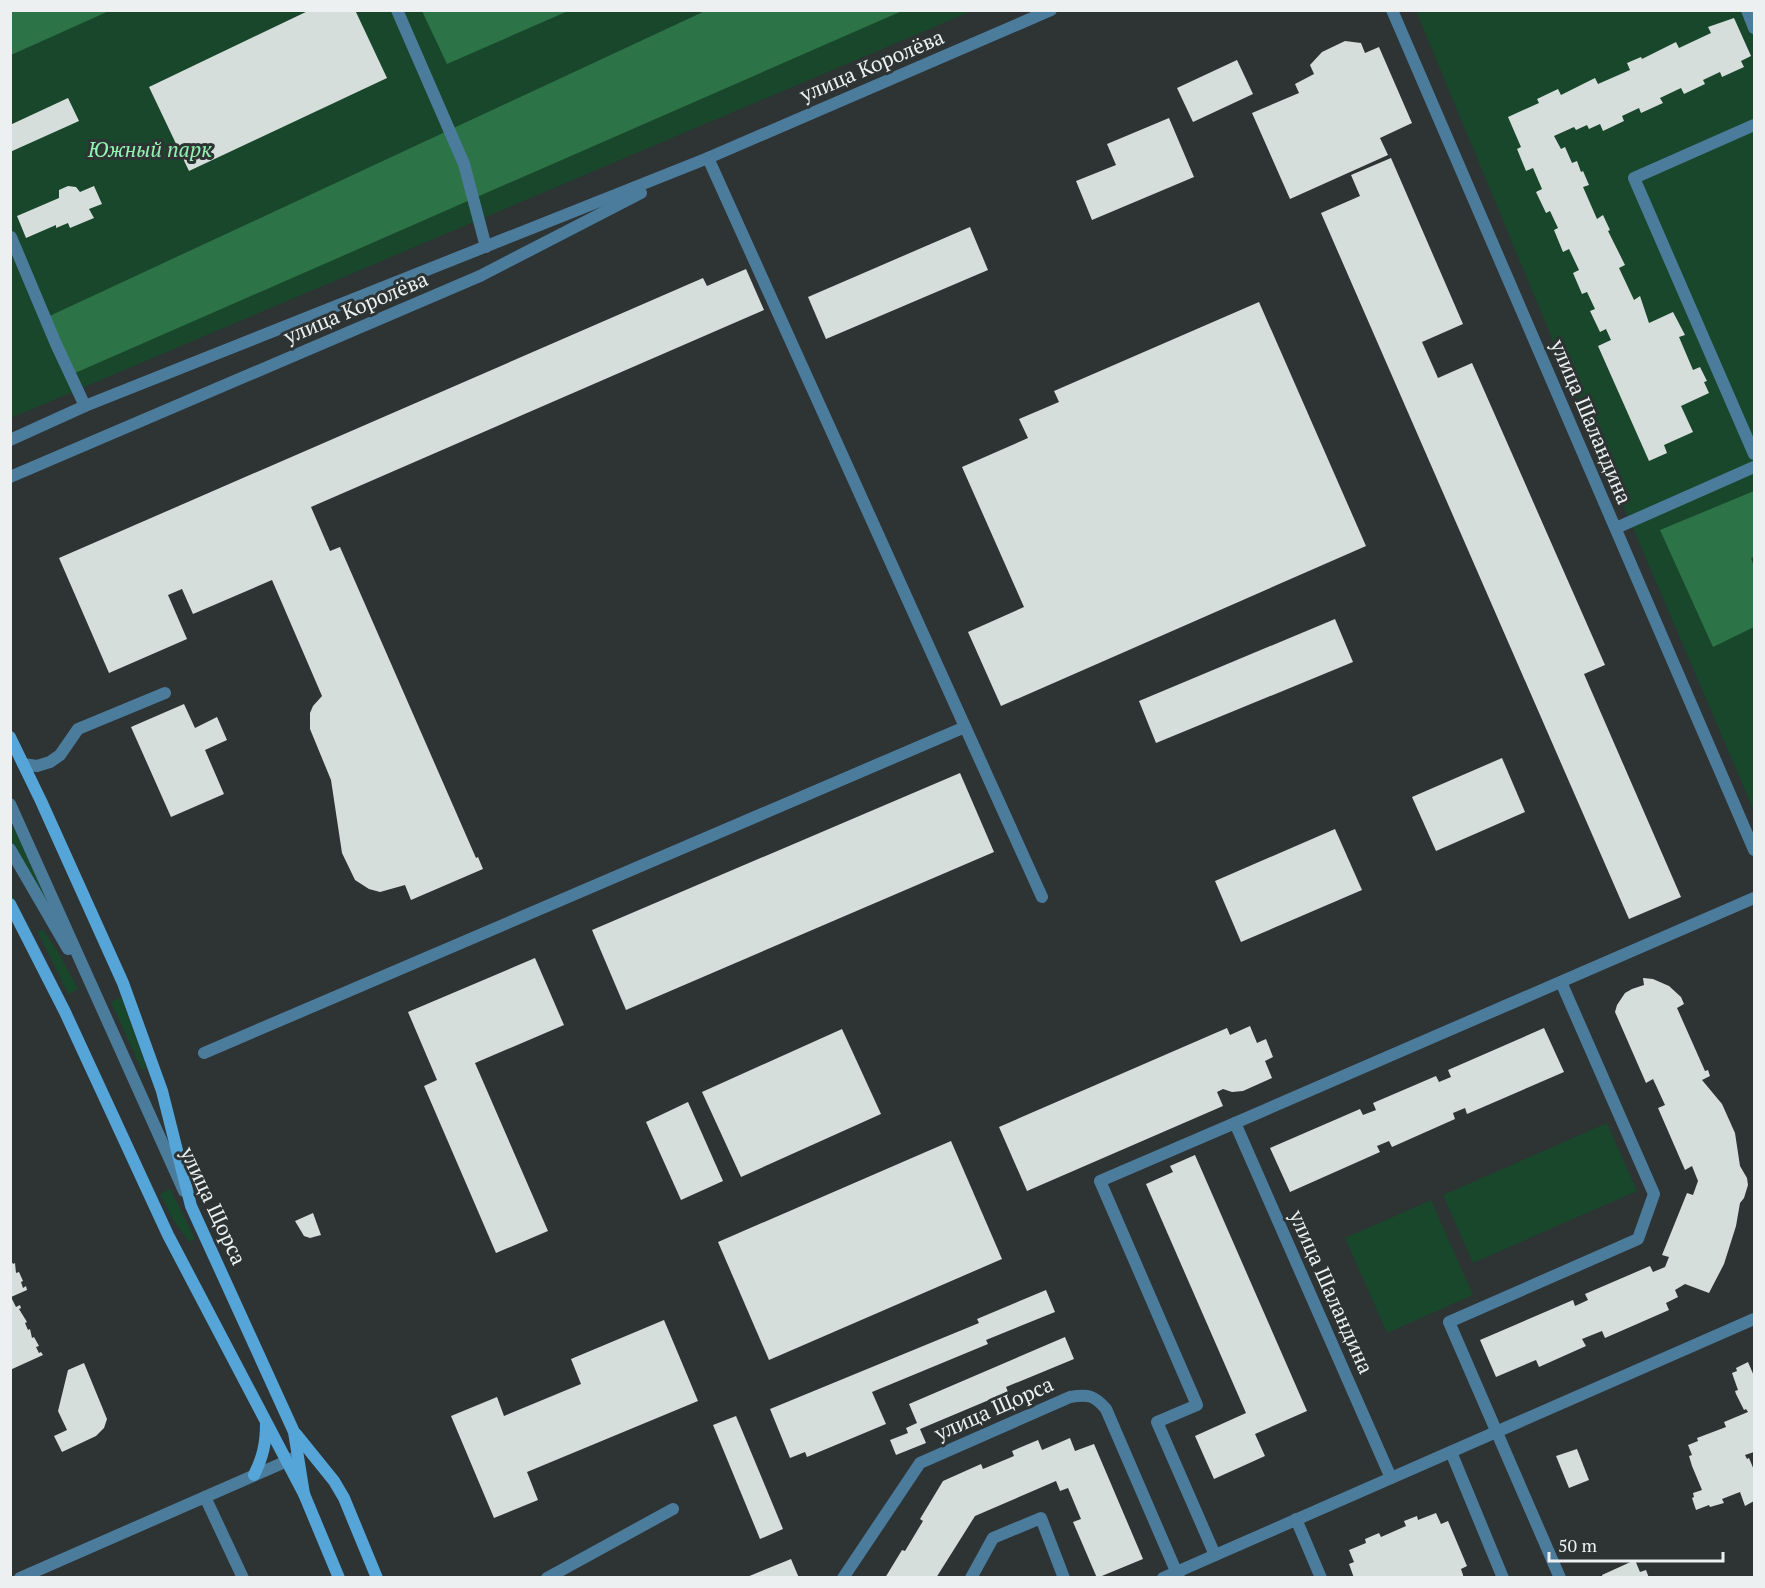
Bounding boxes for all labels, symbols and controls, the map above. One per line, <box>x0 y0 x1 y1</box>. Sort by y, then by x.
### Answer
street label: улица Королёва <box>794 22 948 108</box>
park label: Южный парк <box>87 135 212 163</box>
street label: улица Королёва <box>278 264 432 350</box>
street label: улица Шаландина <box>1544 334 1639 509</box>
street label: улица Щорса <box>174 1141 254 1269</box>
street label: улица Шаландина <box>1283 1204 1381 1378</box>
street label: улица Щорса <box>929 1369 1058 1447</box>
scale bar <box>1549 1525 1723 1563</box>
text: 50 m <box>1558 1533 1598 1557</box>

